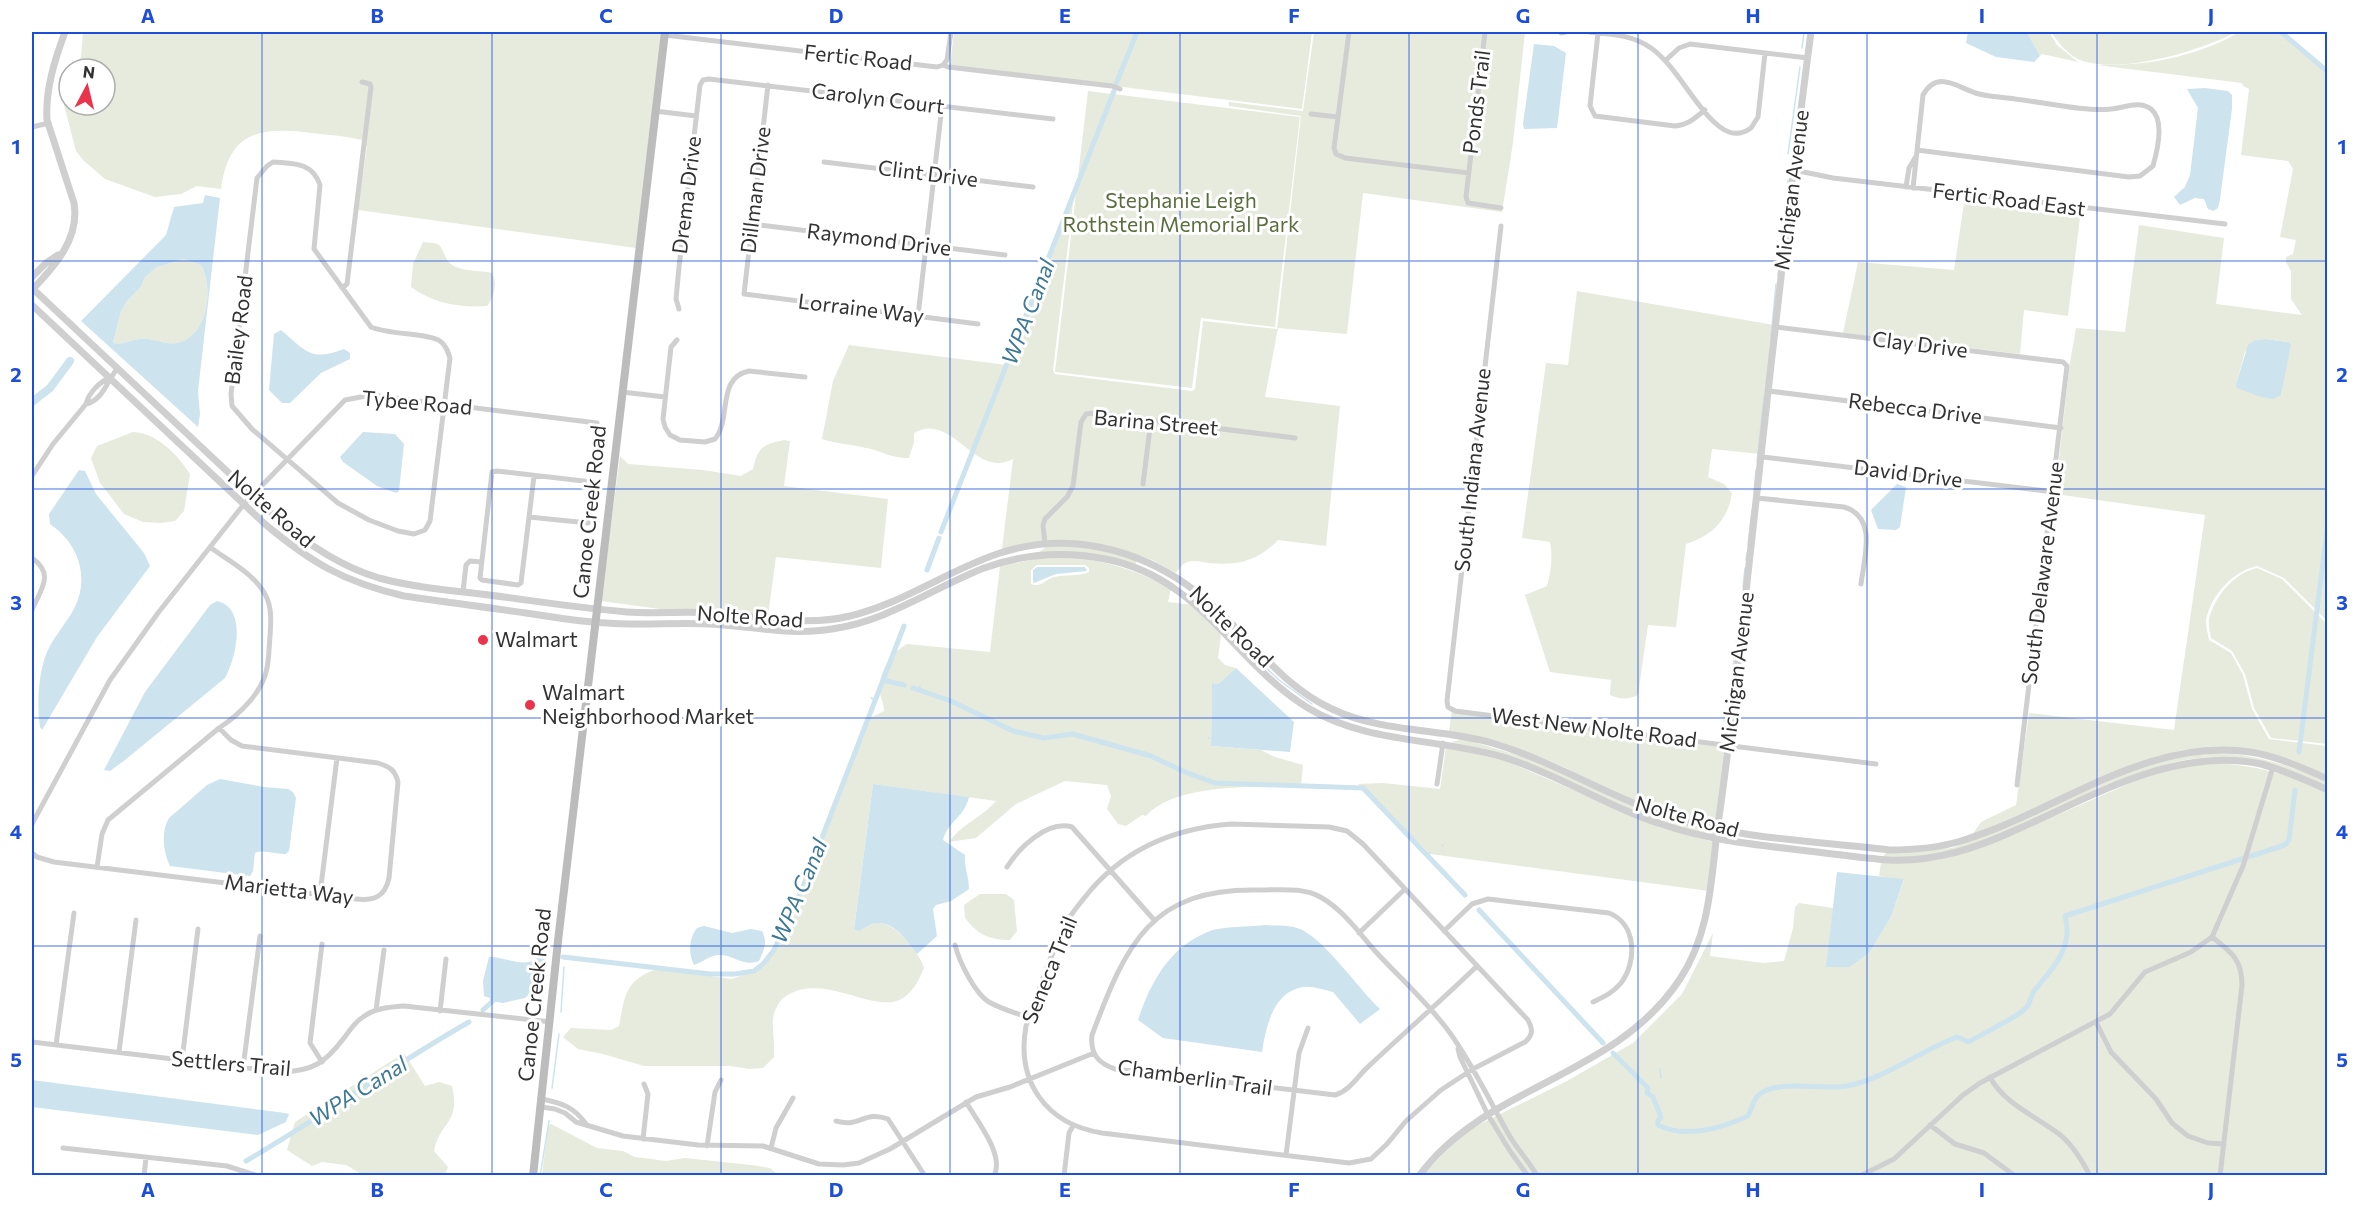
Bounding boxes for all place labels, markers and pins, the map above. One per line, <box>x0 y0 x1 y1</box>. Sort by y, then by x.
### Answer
place label: Walmart <box>495 626 578 651</box>
marker: Walmart <box>476 633 490 647</box>
place label: Walmart Neighborhood Market <box>542 679 754 728</box>
marker: Walmart Neighborhood Market <box>523 698 537 712</box>

